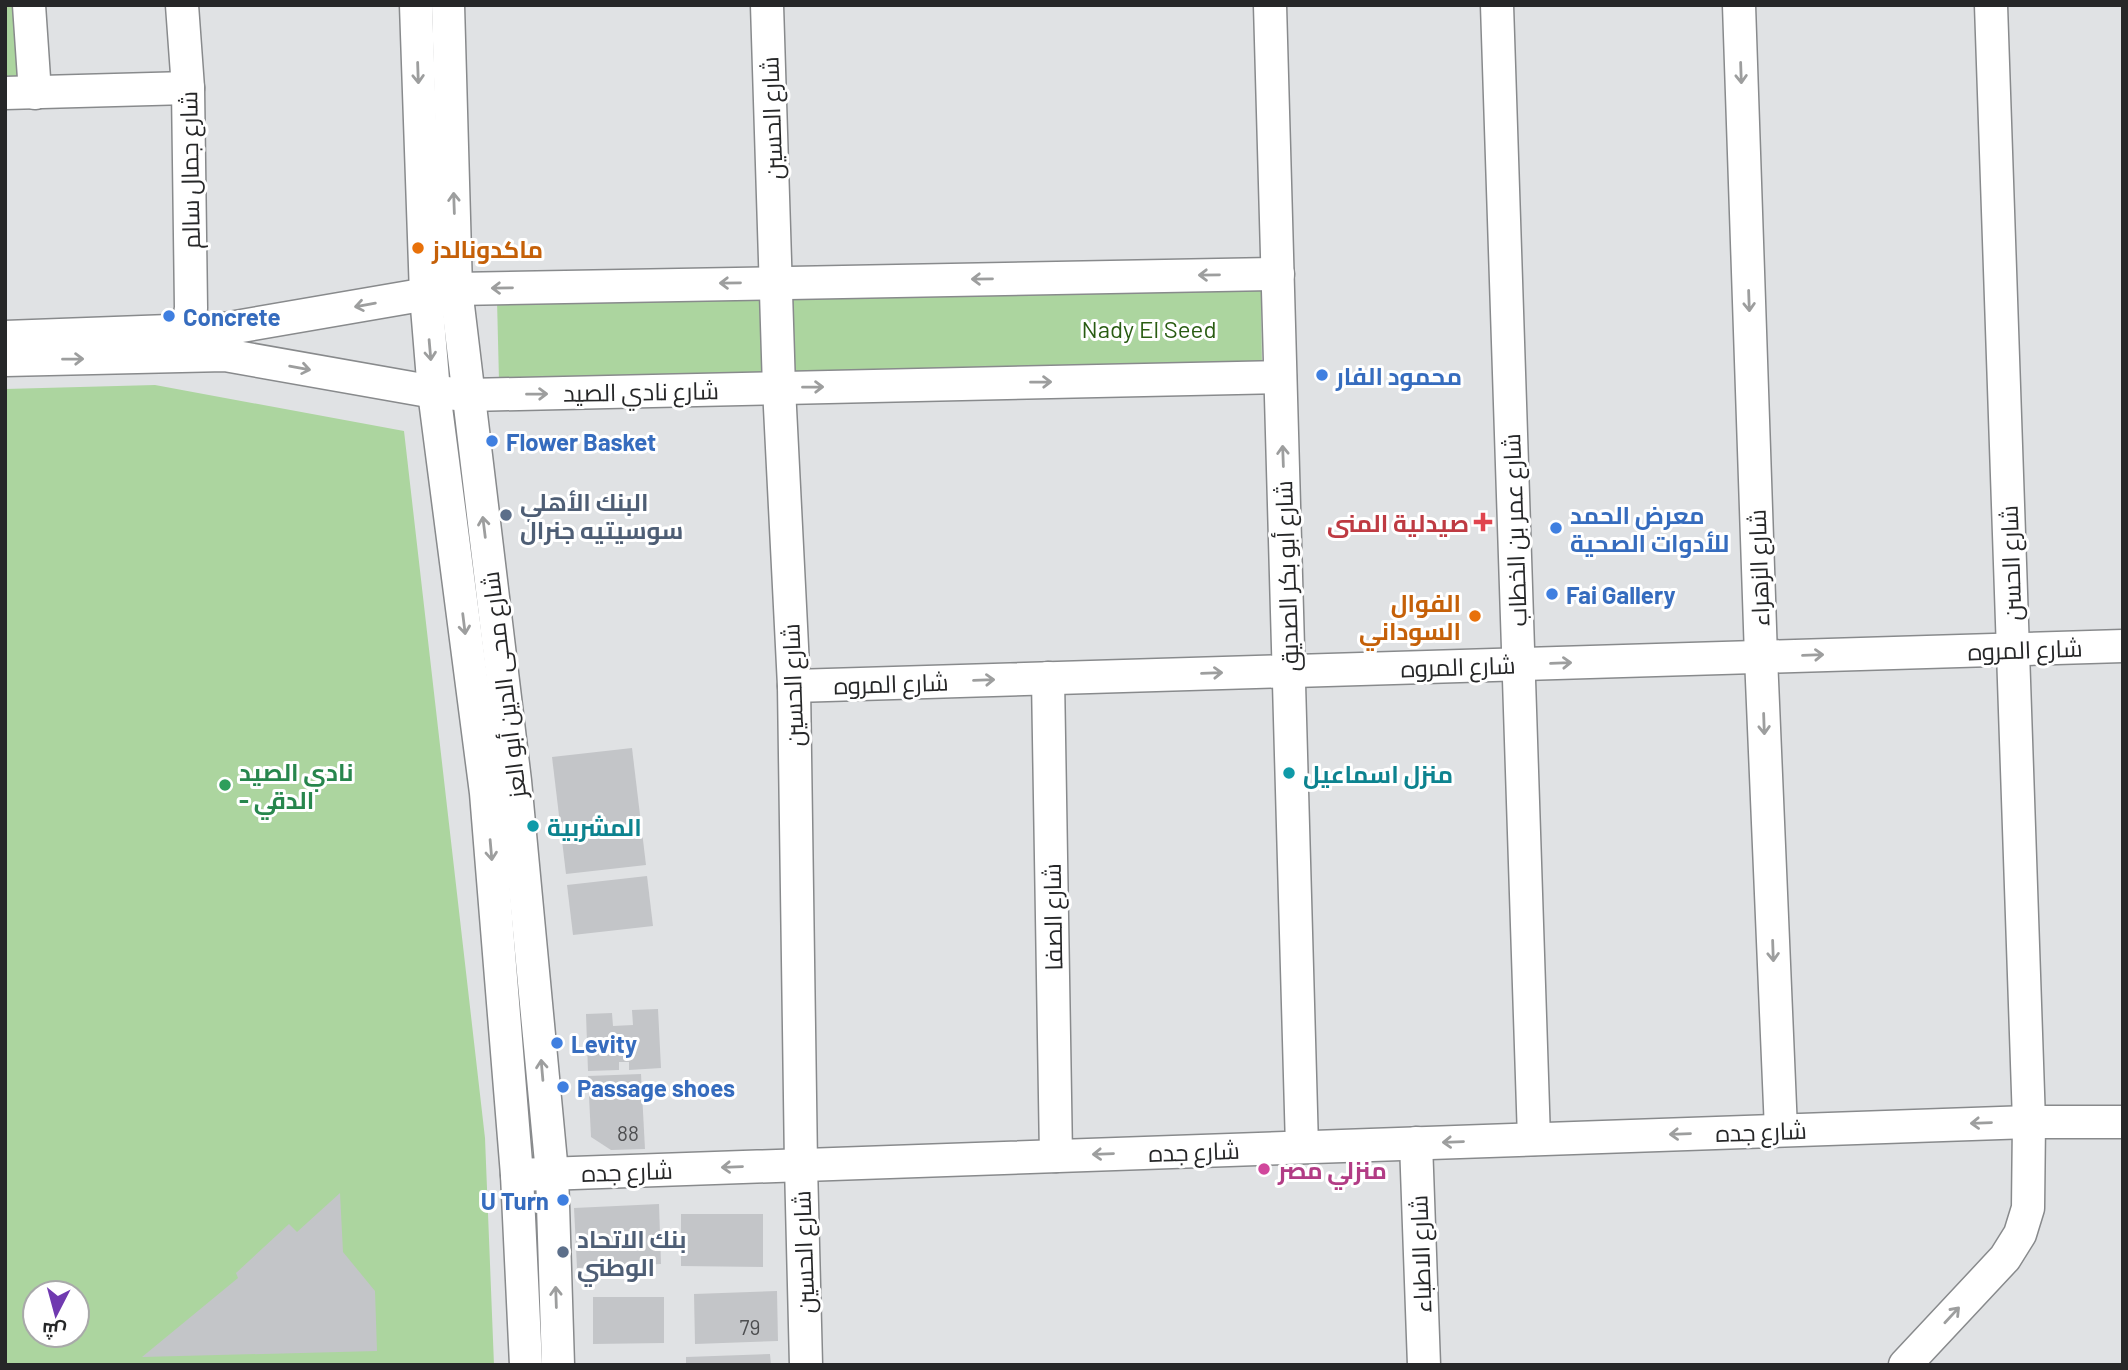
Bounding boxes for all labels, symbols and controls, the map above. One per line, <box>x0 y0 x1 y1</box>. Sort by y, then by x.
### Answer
street label: شارع الحسين <box>754 56 791 180</box>
one-way arrow <box>412 62 425 85</box>
one-way arrow <box>1735 62 1748 85</box>
street label: شارع جمال سالم <box>173 91 208 249</box>
one-way arrow <box>447 192 461 215</box>
place label: ماكدونالدز <box>431 234 543 264</box>
marker: ماكدونالدز <box>410 240 426 256</box>
one-way arrow <box>1198 269 1221 282</box>
one-way arrow <box>971 272 994 286</box>
one-way arrow <box>719 276 742 290</box>
one-way arrow <box>491 281 514 295</box>
one-way arrow <box>1742 289 1756 312</box>
one-way arrow <box>354 299 377 312</box>
place label: Concrete <box>183 302 281 331</box>
marker: Concrete <box>161 308 177 324</box>
park label: Nady El Seed <box>1082 314 1217 343</box>
one-way arrow <box>424 338 437 360</box>
one-way arrow <box>62 352 85 365</box>
place label: محمود الفار <box>1335 361 1462 391</box>
one-way arrow <box>288 362 311 375</box>
marker: محمود الفار <box>1314 367 1330 383</box>
street label: شارع نادي الصيد <box>563 375 719 412</box>
one-way arrow <box>1029 375 1052 389</box>
one-way arrow <box>801 380 824 394</box>
one-way arrow <box>525 387 548 400</box>
place label: Flower Basket <box>506 427 656 456</box>
marker: Flower Basket <box>484 433 500 449</box>
street label: شارع عمر بن الخطاب <box>1496 433 1535 627</box>
one-way arrow <box>1276 445 1289 468</box>
street label: شارع أبو بكر الصديق <box>1268 480 1307 672</box>
place label: البنك الأهلي سوسيتيه جنرال <box>520 487 683 545</box>
place label: معرض الحمد للأدوات الصحية <box>1570 500 1729 558</box>
street label: شارع الحسن <box>1993 505 2030 621</box>
marker: البنك الأهلي سوسيتيه جنرال <box>498 507 514 523</box>
place label: صيدلية المنى <box>1327 508 1469 538</box>
street label: شارع الزهراء <box>1741 509 1778 627</box>
marker: صيدلية المنى <box>1475 514 1491 530</box>
one-way arrow <box>478 516 491 539</box>
marker: معرض الحمد للأدوات الصحية <box>1548 520 1564 536</box>
street label: شارع محى الدين أبو العز <box>475 570 535 802</box>
place label: Fai Gallery <box>1566 580 1676 609</box>
marker: Fai Gallery <box>1544 586 1560 602</box>
place label: الفوال السوداني <box>1359 588 1461 651</box>
marker: الفوال السوداني <box>1467 608 1483 624</box>
one-way arrow <box>457 612 470 635</box>
street label: شارع الحسين <box>775 623 812 747</box>
street label: شارع المروه <box>1967 633 2083 668</box>
one-way arrow <box>1802 648 1825 662</box>
street label: شارع المروه <box>1400 650 1516 685</box>
one-way arrow <box>1550 656 1573 669</box>
street label: شارع المروه <box>833 667 949 702</box>
one-way arrow <box>1200 667 1223 680</box>
one-way arrow <box>972 674 995 687</box>
one-way arrow <box>1757 712 1770 735</box>
place label: نادي الصيد - الدقي <box>239 757 354 820</box>
place label: منزل اسماعيل <box>1303 759 1453 789</box>
marker: منزل اسماعيل <box>1281 765 1297 781</box>
marker: نادي الصيد - الدقي <box>217 777 233 793</box>
place label: المشربية <box>547 812 642 842</box>
marker: المشربية <box>525 818 541 834</box>
one-way arrow <box>485 838 498 861</box>
street label: شارع الصفا <box>1037 863 1070 971</box>
one-way arrow <box>1767 940 1780 963</box>
place label: Levity <box>571 1029 637 1058</box>
marker: Levity <box>549 1035 565 1051</box>
one-way arrow <box>536 1059 549 1081</box>
place label: Passage shoes <box>577 1073 735 1102</box>
marker: Passage shoes <box>555 1079 571 1095</box>
street label: شارع جده <box>1715 1115 1807 1150</box>
one-way arrow <box>1970 1117 1993 1130</box>
house number: 88 <box>617 1120 639 1145</box>
one-way arrow <box>1669 1127 1692 1140</box>
street label: شارع جده <box>1148 1135 1240 1170</box>
one-way arrow <box>1442 1135 1465 1148</box>
one-way arrow <box>1092 1148 1115 1161</box>
street label: شارع جده <box>581 1155 673 1190</box>
place label: منزلي مصر <box>1277 1155 1387 1190</box>
one-way arrow <box>721 1160 744 1174</box>
marker: منزلي مصر <box>1256 1161 1272 1177</box>
place label: U Turn <box>481 1186 549 1215</box>
street label: شارع الحسين <box>786 1190 823 1314</box>
marker: U Turn <box>555 1192 571 1208</box>
street label: شارع الاطباء <box>1403 1194 1440 1314</box>
place label: بنك الاتحاد الوطني <box>577 1224 687 1287</box>
marker: بنك الاتحاد الوطني <box>555 1244 571 1260</box>
north arrow <box>21 1279 91 1349</box>
one-way arrow <box>550 1285 563 1308</box>
one-way arrow <box>1943 1307 1960 1324</box>
house number: 79 <box>740 1314 760 1339</box>
text: ش <box>41 1318 68 1344</box>

